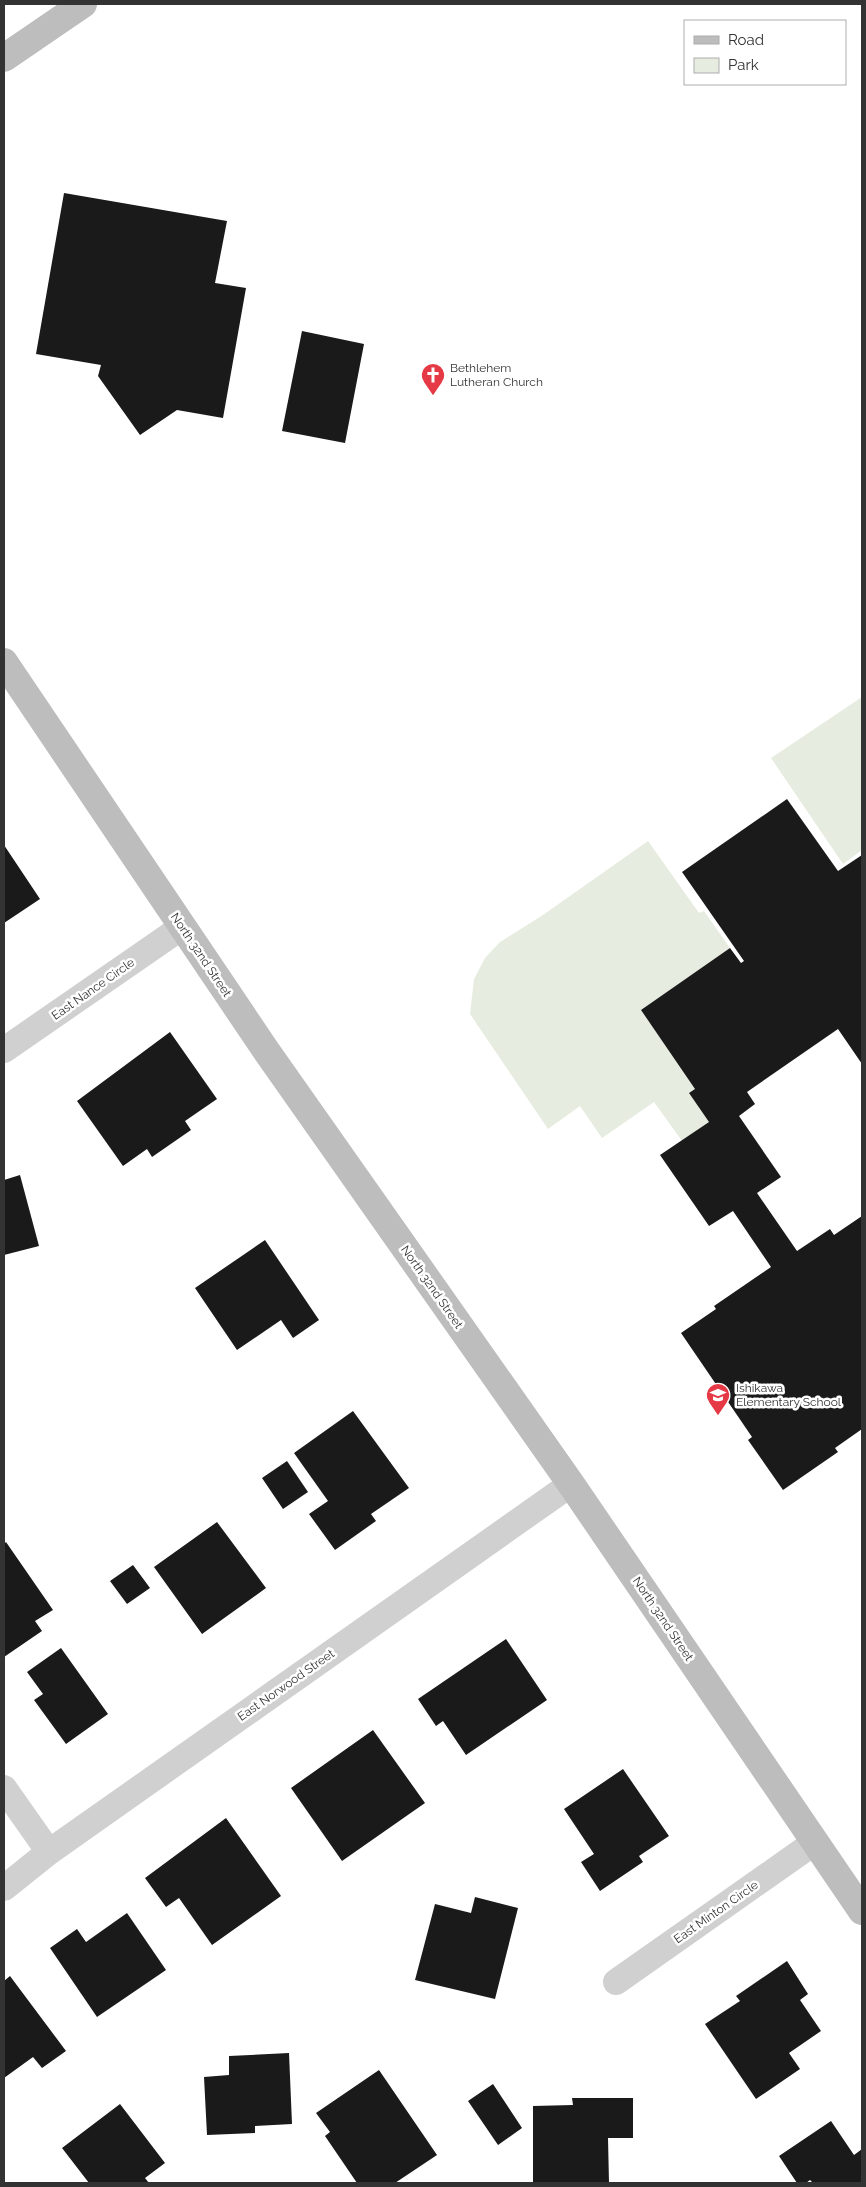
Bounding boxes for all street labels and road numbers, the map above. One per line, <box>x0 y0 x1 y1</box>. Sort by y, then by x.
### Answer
street label: North 32nd Street <box>168 910 234 1000</box>
street label: East Nance Circle <box>49 955 137 1023</box>
street label: North 32nd Street <box>398 1243 466 1331</box>
street label: North 32nd Street <box>630 1574 696 1664</box>
street label: East Norwood Street <box>235 1646 337 1724</box>
street label: East Minton Circle <box>671 1878 761 1946</box>

